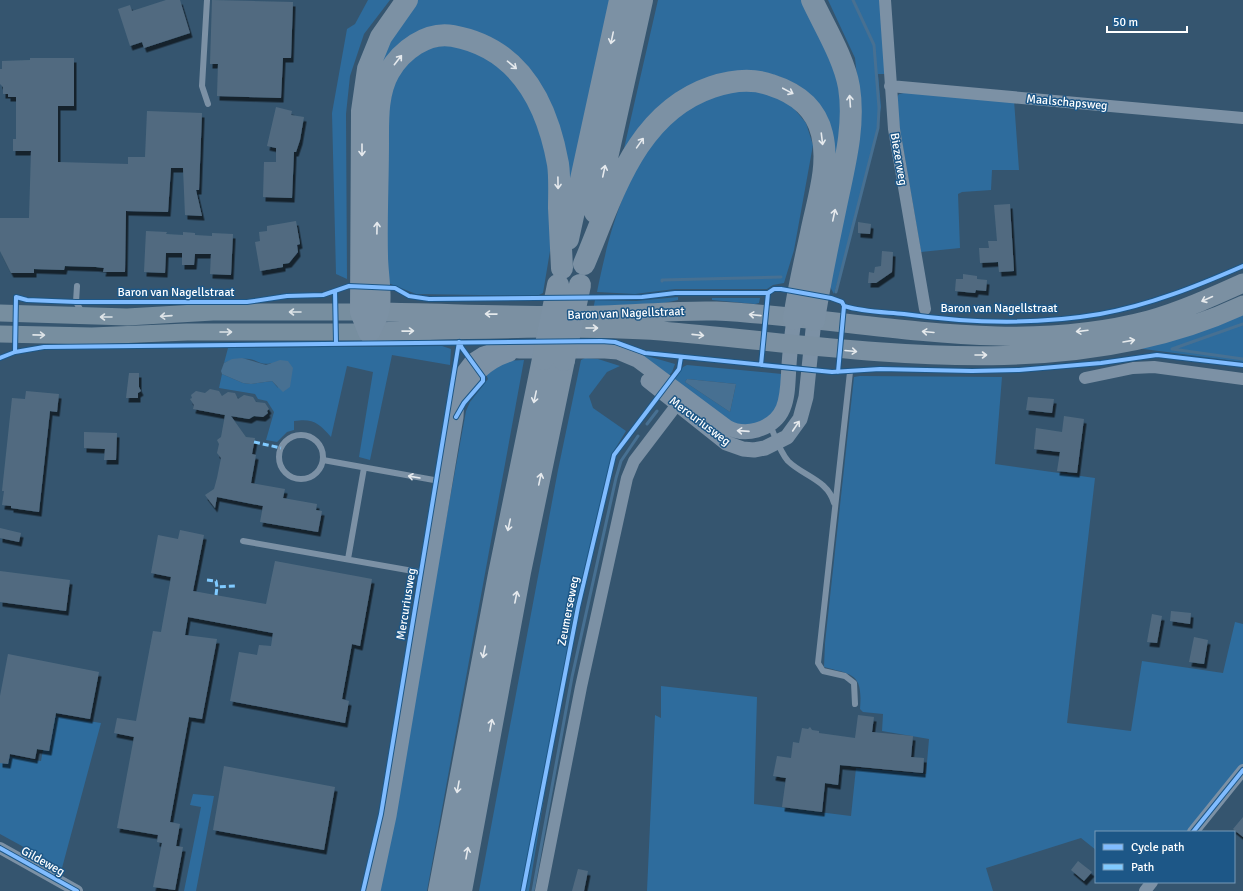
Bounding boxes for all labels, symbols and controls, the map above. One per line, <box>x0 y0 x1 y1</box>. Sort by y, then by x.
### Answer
scale bar <box>1107 8 1187 34</box>
text: 50 m <box>1113 15 1138 30</box>
one-way arrow <box>607 31 615 44</box>
one-way arrow <box>394 55 402 66</box>
one-way arrow <box>506 60 517 69</box>
one-way arrow <box>782 88 794 96</box>
street label: Maalschapsweg <box>1026 91 1108 114</box>
one-way arrow <box>846 95 853 108</box>
one-way arrow <box>819 132 826 145</box>
street label: Biezerweg <box>886 132 911 187</box>
one-way arrow <box>636 138 644 149</box>
one-way arrow <box>358 143 366 156</box>
one-way arrow <box>600 165 608 178</box>
one-way arrow <box>555 176 562 189</box>
one-way arrow <box>830 209 838 222</box>
one-way arrow <box>373 222 381 235</box>
street label: Baron van Nagellstraat <box>117 285 235 300</box>
one-way arrow <box>1202 296 1214 303</box>
street label: Baron van Nagellstraat <box>940 301 1058 316</box>
street label: Baron van Nagellstraat <box>567 304 685 323</box>
one-way arrow <box>289 308 302 316</box>
one-way arrow <box>485 310 498 318</box>
one-way arrow <box>749 311 762 318</box>
one-way arrow <box>160 312 173 319</box>
one-way arrow <box>100 313 113 321</box>
one-way arrow <box>585 324 598 332</box>
one-way arrow <box>401 327 414 334</box>
one-way arrow <box>1076 327 1089 335</box>
one-way arrow <box>219 328 232 336</box>
one-way arrow <box>922 329 935 336</box>
one-way arrow <box>32 331 45 339</box>
one-way arrow <box>691 331 704 338</box>
one-way arrow <box>1122 337 1135 345</box>
one-way arrow <box>844 347 857 354</box>
one-way arrow <box>974 351 987 359</box>
one-way arrow <box>531 390 539 403</box>
street label: Mercuriusweg <box>666 394 733 449</box>
one-way arrow <box>792 420 800 431</box>
one-way arrow <box>737 427 750 435</box>
one-way arrow <box>408 472 421 480</box>
one-way arrow <box>536 473 544 486</box>
one-way arrow <box>505 518 513 531</box>
street label: Mercuriusweg <box>393 567 420 641</box>
street label: Zeumerseweg <box>554 575 583 647</box>
one-way arrow <box>512 591 520 604</box>
one-way arrow <box>479 645 487 658</box>
one-way arrow <box>487 719 495 732</box>
one-way arrow <box>454 781 462 794</box>
legend <box>1095 831 1235 883</box>
text: Cycle path <box>1131 840 1184 855</box>
street label: Gildeweg <box>18 843 67 880</box>
one-way arrow <box>464 846 472 859</box>
text: Path <box>1131 860 1154 875</box>

